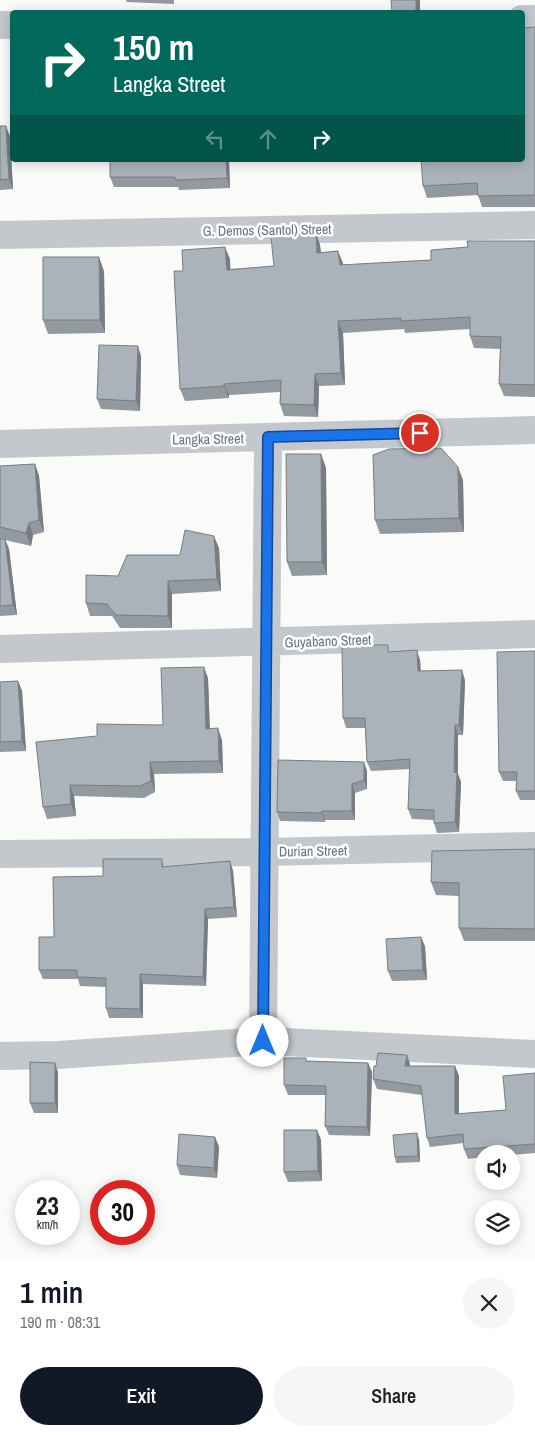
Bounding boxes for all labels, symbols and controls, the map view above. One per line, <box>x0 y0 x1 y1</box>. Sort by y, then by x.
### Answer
text: 150 m <box>113 24 194 71</box>
icon: right <box>30 30 95 95</box>
text: Langka Street <box>113 69 225 99</box>
icon: left <box>201 125 229 153</box>
icon: ahead <box>254 125 282 153</box>
icon: right <box>307 125 335 153</box>
street label: G. Demos (Santol) Street <box>202 220 332 240</box>
pin <box>399 412 441 454</box>
icon: arrive <box>406 419 434 447</box>
street label: Langka Street <box>172 429 244 449</box>
street label: Guyabano Street <box>284 630 372 652</box>
street label: Durian Street <box>279 841 347 861</box>
position arrow <box>236 1014 288 1066</box>
map controls <box>475 1145 520 1245</box>
button: sound <box>475 1145 520 1190</box>
speed limit sign: 30 <box>90 1180 155 1245</box>
text: 23 <box>36 1189 59 1223</box>
button: layers <box>475 1200 520 1245</box>
text: km/h <box>37 1217 58 1233</box>
text: 1 min <box>20 1272 83 1312</box>
button: close <box>463 1277 515 1329</box>
text: 190 m · 08:31 <box>20 1311 100 1333</box>
button: Exit <box>20 1367 263 1425</box>
button: Share <box>273 1367 515 1425</box>

